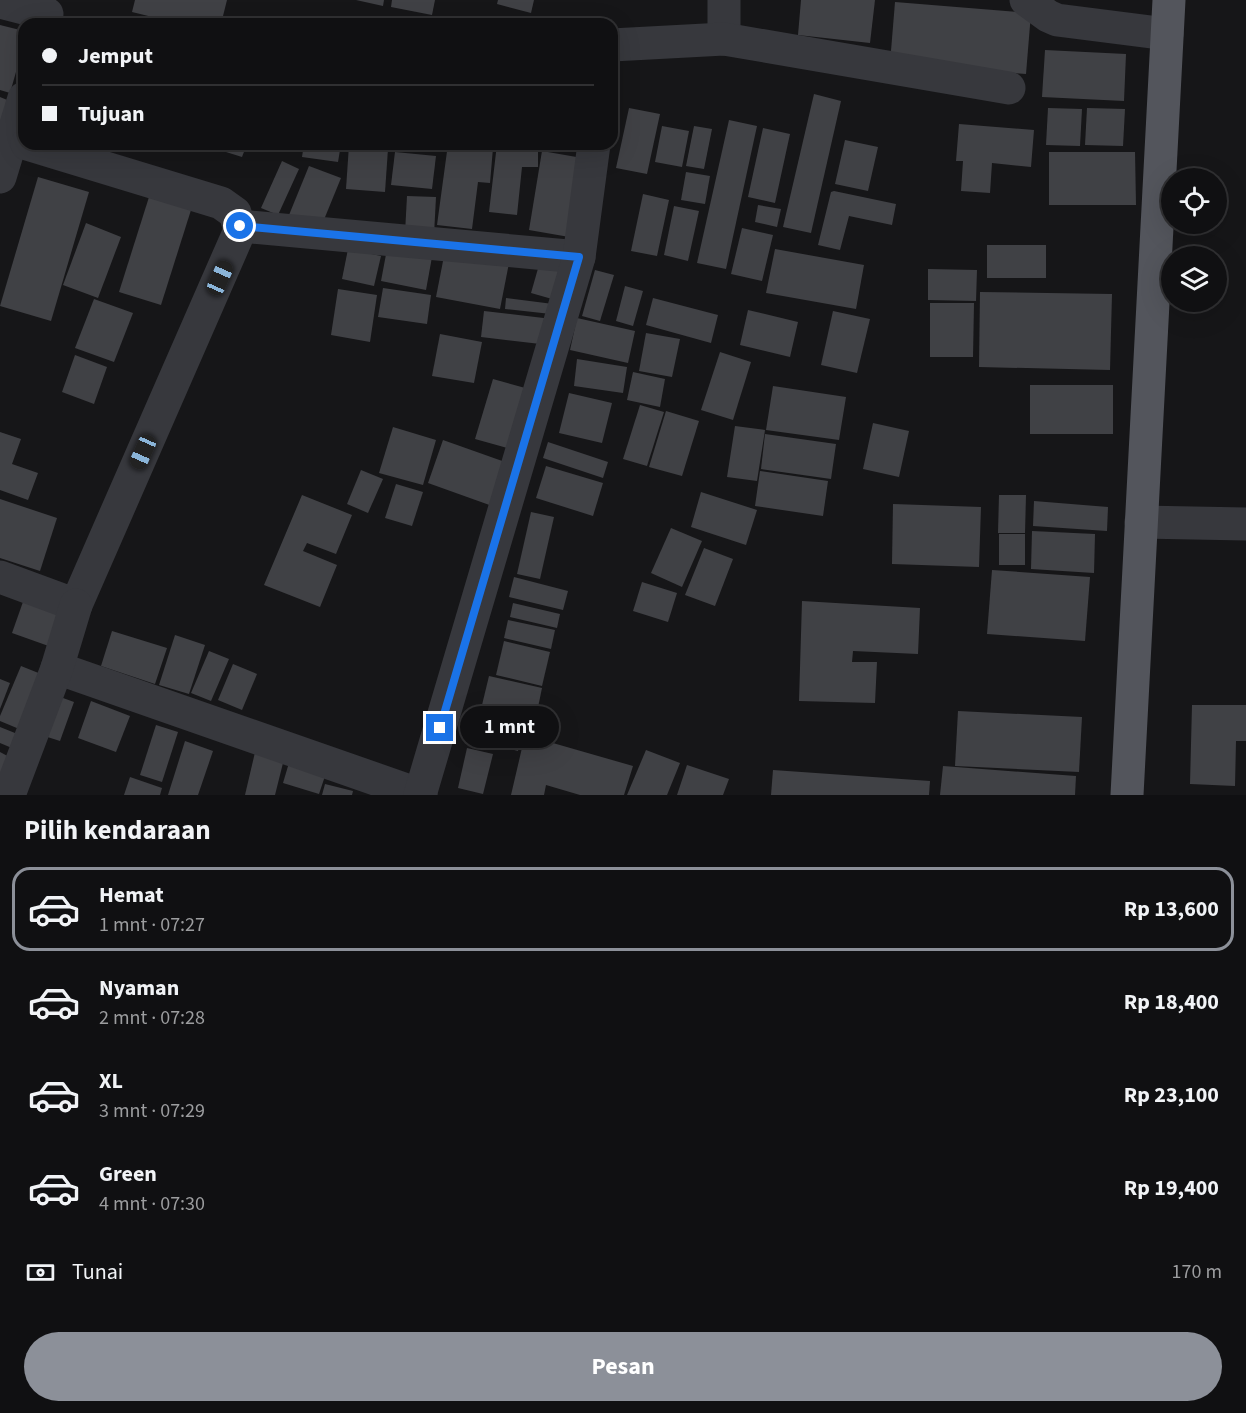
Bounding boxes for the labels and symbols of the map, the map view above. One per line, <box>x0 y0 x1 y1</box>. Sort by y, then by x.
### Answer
route start <box>226 212 253 239</box>
car <box>204 258 236 298</box>
car <box>127 432 159 472</box>
callout: 1 mnt <box>461 707 560 749</box>
route end <box>426 714 453 741</box>

